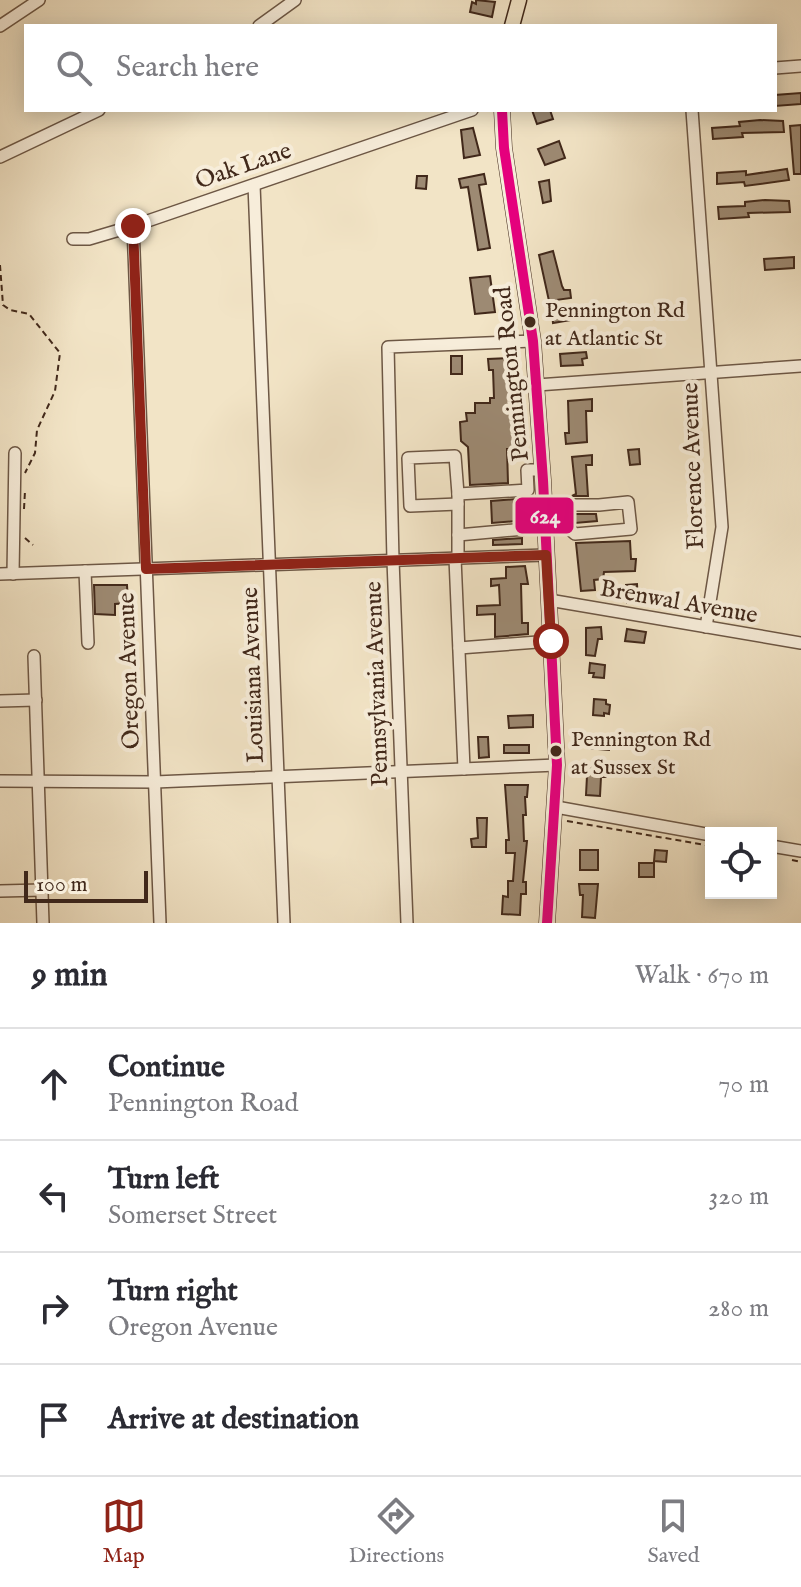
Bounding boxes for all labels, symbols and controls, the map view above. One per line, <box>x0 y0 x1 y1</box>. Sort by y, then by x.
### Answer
search box <box>24 24 777 112</box>
icon: search <box>52 46 96 90</box>
text: Search here <box>116 49 259 87</box>
street label: Oak Lane <box>191 136 296 197</box>
route end <box>115 208 151 244</box>
street label: Pennington Road <box>488 285 537 463</box>
place label: Pennington Rd at Atlantic St <box>545 297 685 353</box>
marker: Pennington Rd at Atlantic St <box>522 314 538 330</box>
street label: Florence Avenue <box>675 382 712 550</box>
line badge: 624 <box>514 496 575 535</box>
text: 624 <box>530 503 561 531</box>
street label: Brenwal Avenue <box>598 573 760 632</box>
street label: Pennsylvania Avenue <box>358 581 397 787</box>
street label: Louisiana Avenue <box>235 586 272 763</box>
street label: Oregon Avenue <box>111 592 148 750</box>
route start <box>533 623 569 659</box>
place label: Pennington Rd at Sussex St <box>571 726 711 782</box>
marker: Pennington Rd at Sussex St <box>548 743 564 759</box>
map controls <box>705 827 777 899</box>
button: locate <box>705 827 777 899</box>
scale bar <box>24 867 148 903</box>
text: 100 m <box>36 871 88 899</box>
text: 9 min <box>32 954 108 997</box>
text: Walk · 670 m <box>635 959 769 992</box>
text: Continue <box>108 1049 225 1087</box>
icon: ahead <box>32 1062 76 1106</box>
text: 70 m <box>718 1068 769 1101</box>
text: Pennington Road <box>108 1087 298 1120</box>
text: Turn left <box>108 1161 219 1199</box>
icon: left <box>32 1174 76 1218</box>
text: 320 m <box>709 1180 769 1213</box>
text: Somerset Street <box>108 1199 277 1232</box>
text: Turn right <box>108 1273 238 1311</box>
icon: right <box>32 1286 76 1330</box>
text: 280 m <box>708 1292 769 1325</box>
text: Oregon Avenue <box>108 1311 278 1344</box>
icon: arrive <box>32 1398 76 1442</box>
text: Arrive at destination <box>108 1401 359 1439</box>
tab: Map <box>102 1494 146 1570</box>
tab: Directions <box>349 1494 444 1570</box>
tab: Saved <box>647 1494 699 1570</box>

